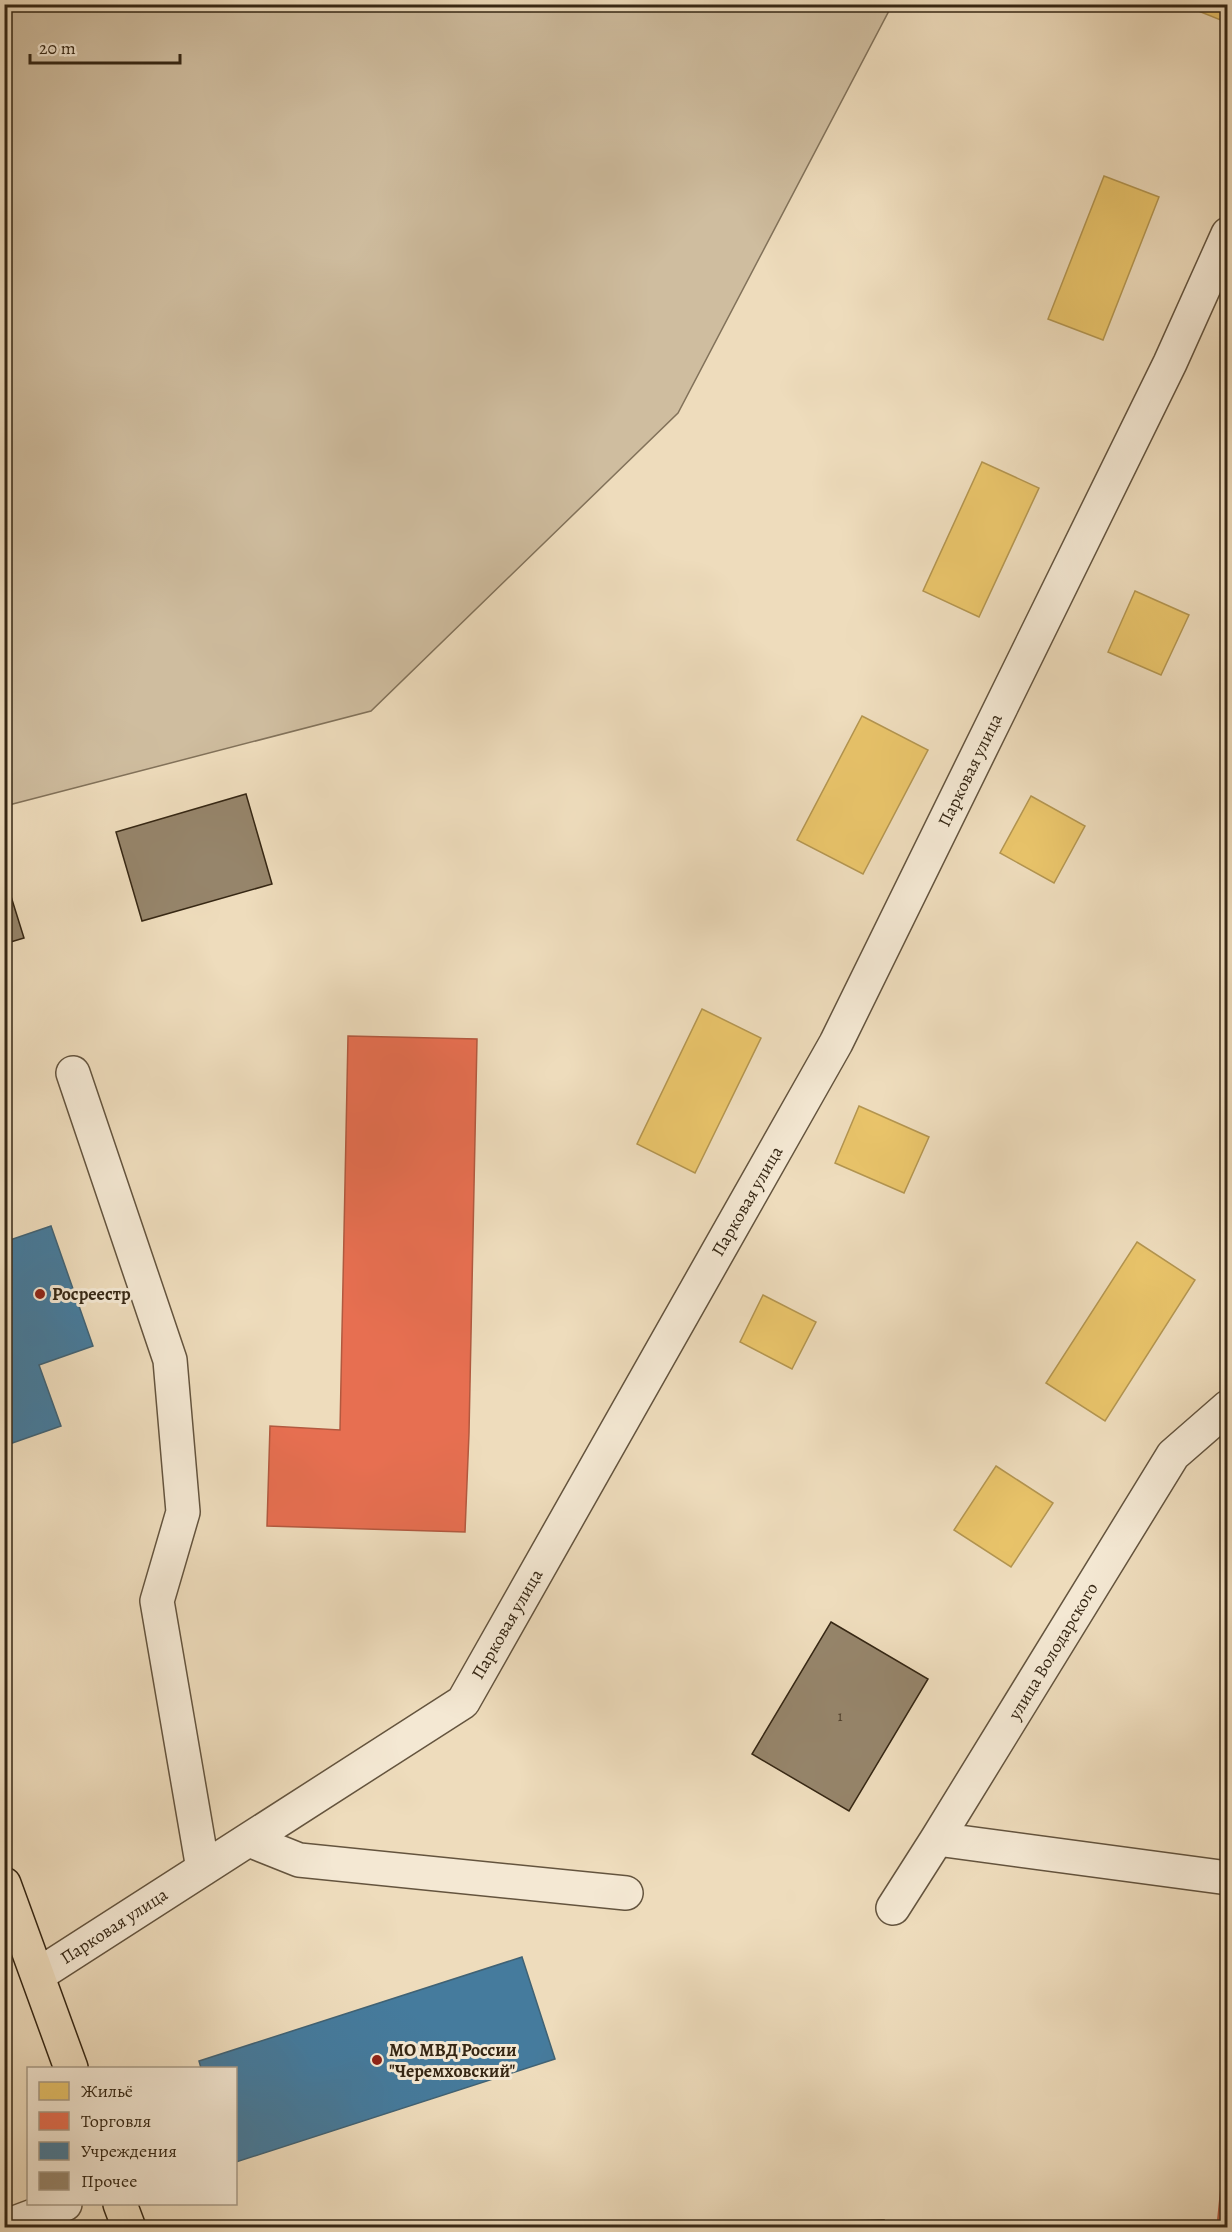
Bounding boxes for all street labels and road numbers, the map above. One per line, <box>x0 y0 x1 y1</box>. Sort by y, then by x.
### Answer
street label: Парковая улица <box>932 709 1008 831</box>
street label: Парковая улица <box>706 1141 789 1260</box>
street label: Парковая улица <box>466 1564 549 1683</box>
street label: улица Володарского <box>1002 1578 1104 1725</box>
street label: Парковая улица <box>56 1882 173 1970</box>

